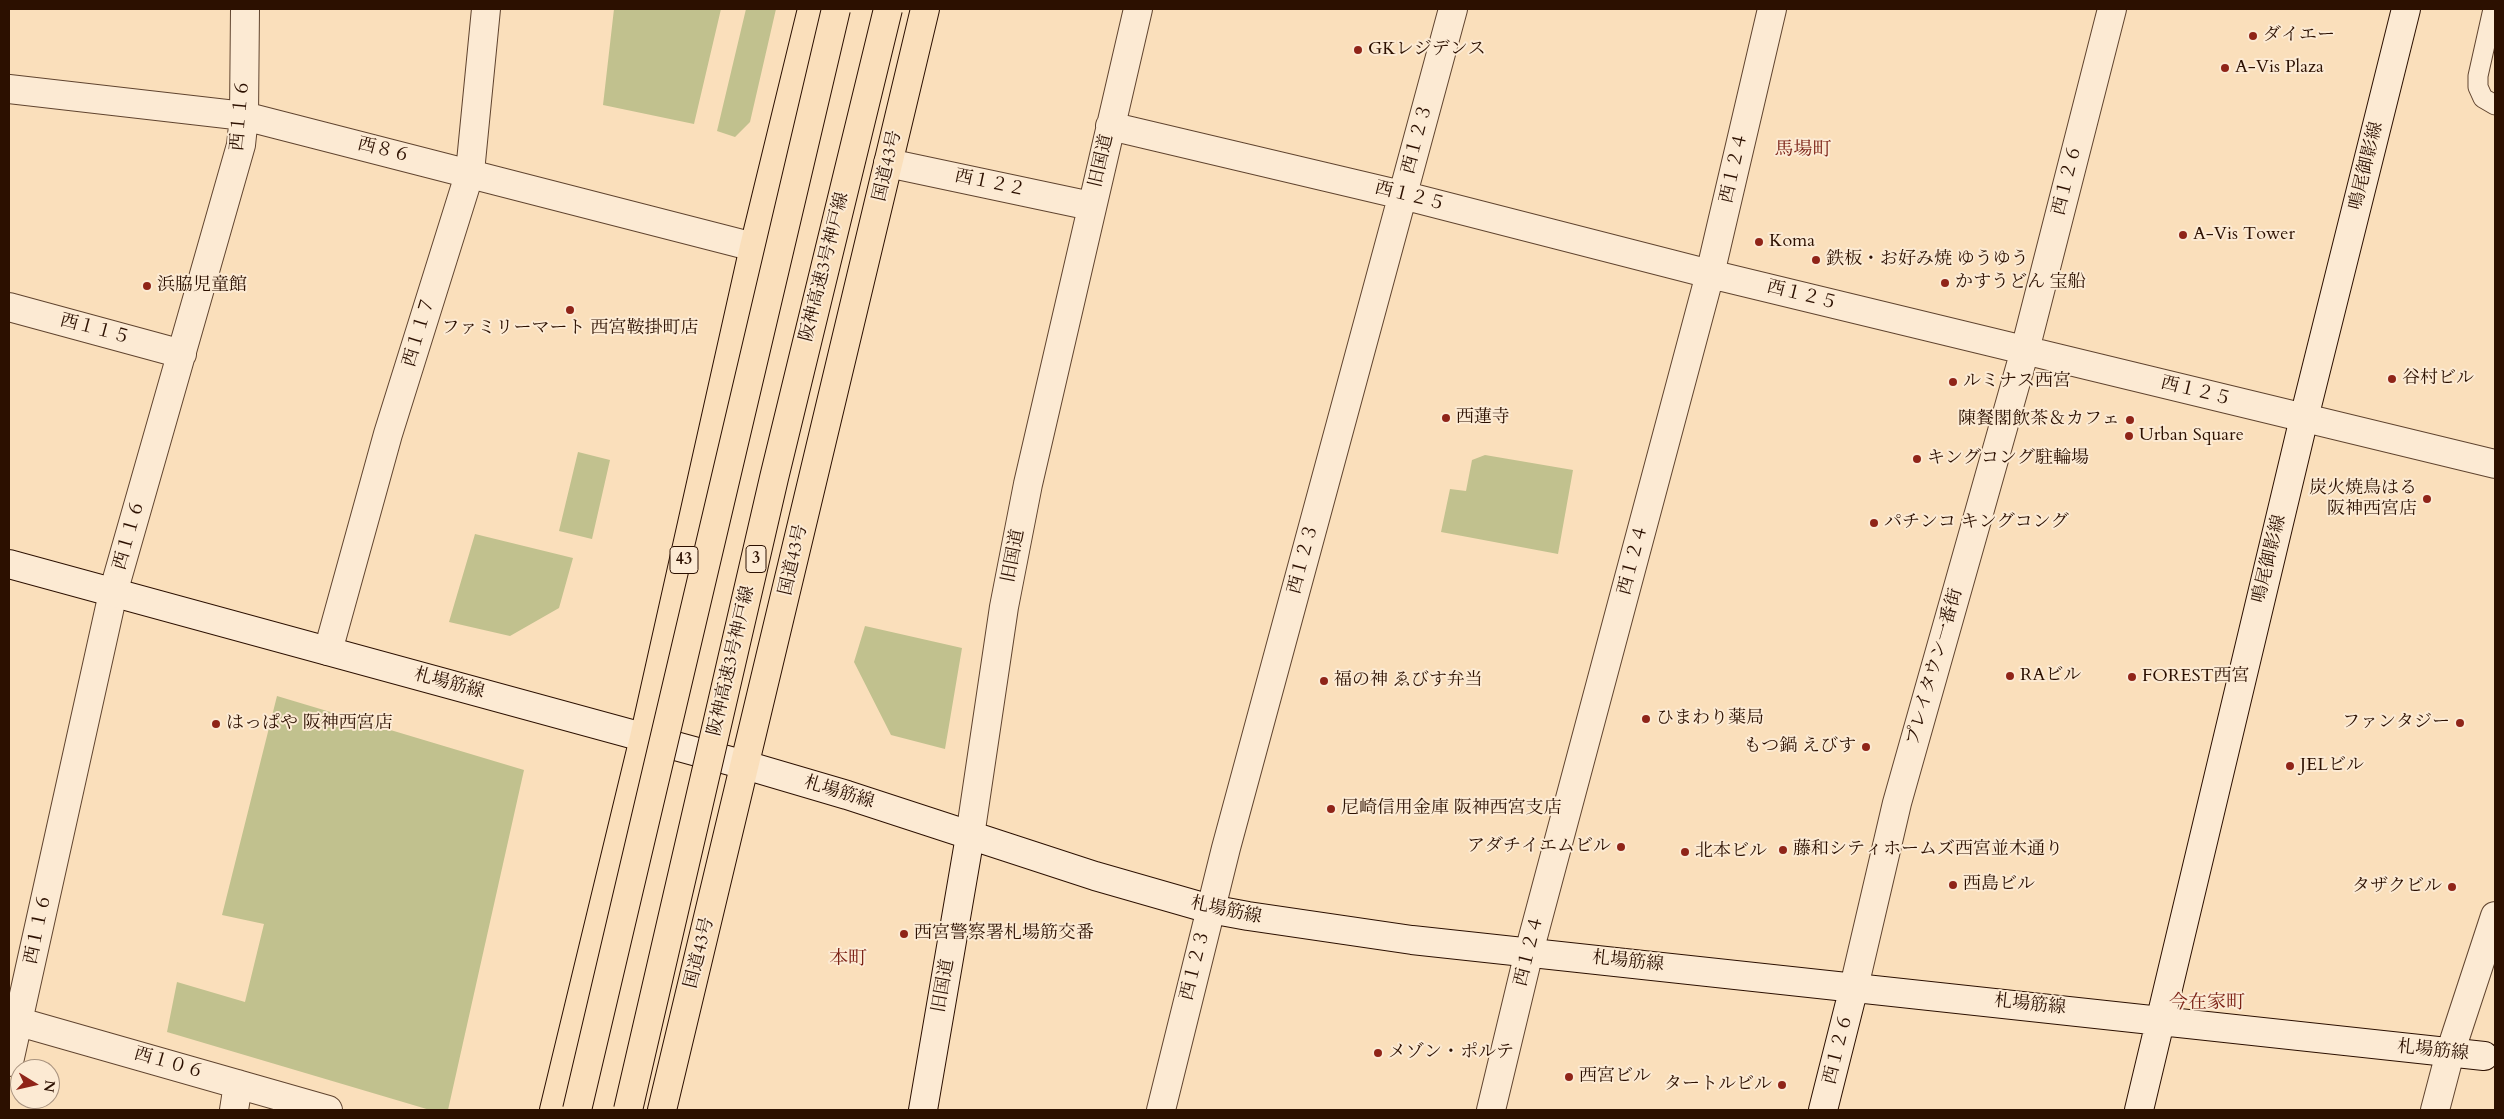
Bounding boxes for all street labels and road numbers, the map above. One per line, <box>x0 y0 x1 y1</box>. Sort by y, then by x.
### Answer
street label: 西１１６ <box>227 78 255 152</box>
street label: 西１２３ <box>1398 101 1438 177</box>
street label: 鳴尾御影線 <box>2346 120 2388 212</box>
street label: 国道43号 <box>869 128 907 204</box>
street label: 西１２４ <box>1716 130 1754 206</box>
street label: 旧国道 <box>1085 132 1119 190</box>
street label: 西８６ <box>355 134 413 168</box>
street label: 西１２６ <box>2049 142 2087 218</box>
street label: 西１２２ <box>953 166 1027 202</box>
street label: 西１２５ <box>1372 178 1448 216</box>
street label: 阪神高速3号神戸線 <box>796 190 854 344</box>
street label: 西１２５ <box>1764 277 1840 315</box>
street label: 西１１７ <box>399 294 441 370</box>
street label: 西１１５ <box>57 310 133 350</box>
street label: 西１２５ <box>2158 373 2234 411</box>
street label: 西１１６ <box>110 497 150 573</box>
street label: 鳴尾御影線 <box>2249 513 2291 605</box>
street label: 西１２３ <box>1284 521 1324 597</box>
street label: 国道43号 <box>775 522 813 598</box>
street label: 西１２４ <box>1614 522 1654 598</box>
street label: 旧国道 <box>998 527 1030 585</box>
road number: 43 <box>670 546 698 574</box>
road number: 3 <box>746 546 766 572</box>
street label: 阪神高速3号神戸線 <box>704 584 760 738</box>
street label: プレイタウン一番街 <box>1902 586 1968 748</box>
street label: 札場筋線 <box>411 664 487 704</box>
street label: 札場筋線 <box>801 772 877 814</box>
street label: 西１１６ <box>21 892 57 966</box>
street label: 札場筋線 <box>1189 893 1263 929</box>
street label: 西１２４ <box>1511 913 1549 989</box>
street label: 国道43号 <box>681 915 719 991</box>
street label: 西１２３ <box>1177 927 1215 1003</box>
street label: 札場筋線 <box>1591 947 1665 977</box>
street label: 旧国道 <box>929 958 959 1014</box>
street label: 札場筋線 <box>1993 990 2067 1020</box>
street label: 西１２６ <box>1820 1011 1858 1087</box>
street label: 札場筋線 <box>2396 1036 2470 1066</box>
street label: 西１０６ <box>131 1044 207 1084</box>

